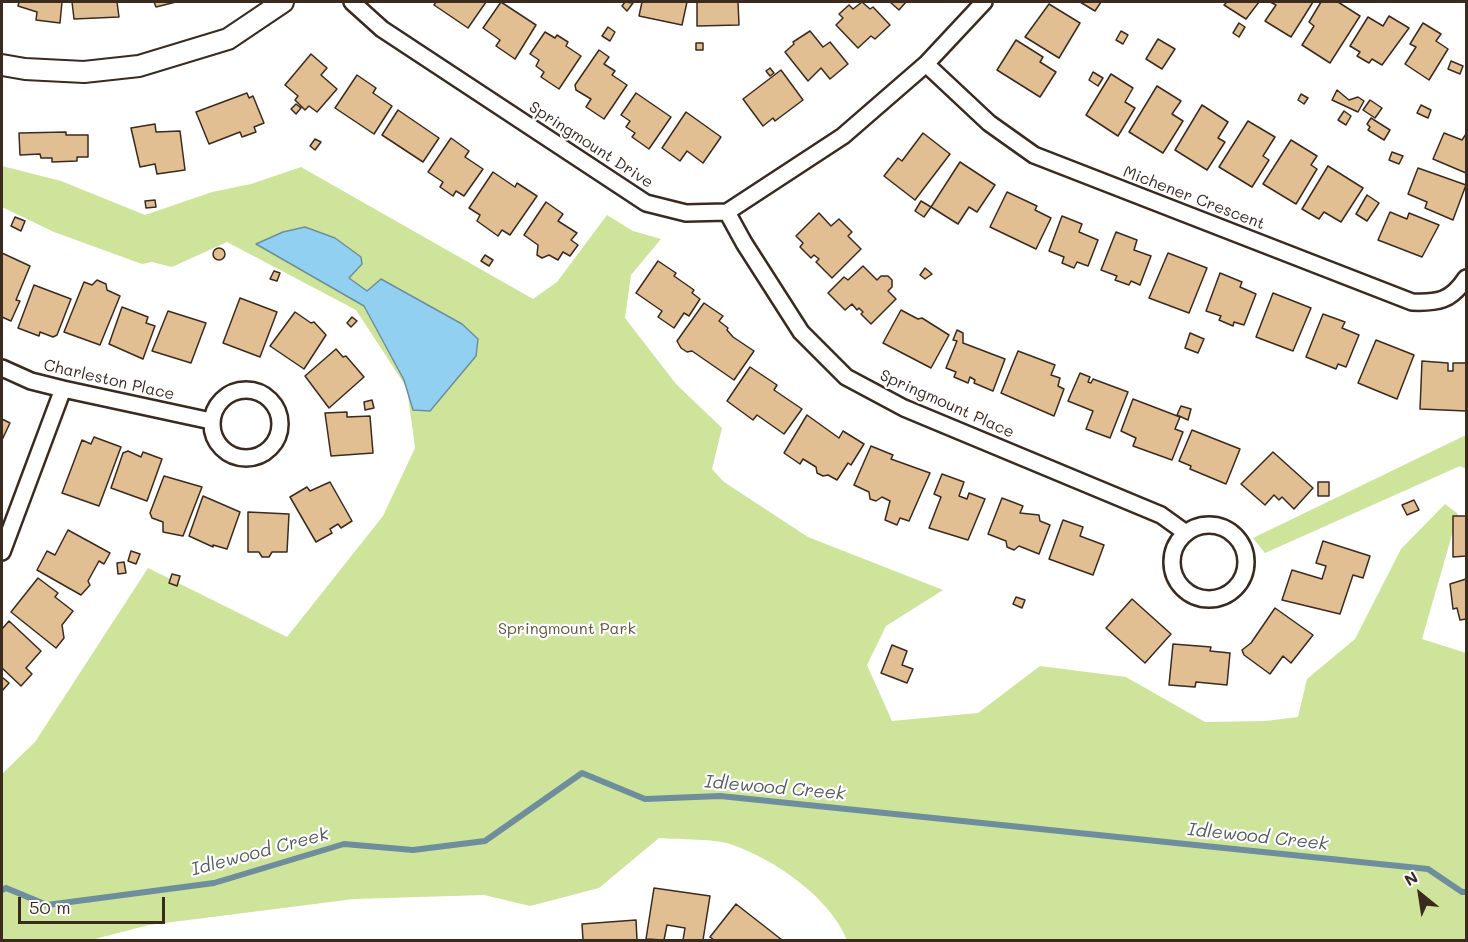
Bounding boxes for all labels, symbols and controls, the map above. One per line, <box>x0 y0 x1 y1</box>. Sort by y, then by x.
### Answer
street label: Springmount Drive <box>525 98 657 192</box>
street label: Michener Crescent <box>1120 162 1268 234</box>
street label: Charleston Place <box>42 356 176 404</box>
street label: Springmount Place <box>877 366 1017 442</box>
park label: Springmount Park <box>498 619 636 639</box>
water label: Idlewood Creek <box>704 771 846 805</box>
water label: Idlewood Creek <box>1187 819 1329 855</box>
water label: Idlewood Creek <box>189 823 331 881</box>
north arrow <box>1390 864 1450 924</box>
text: N <box>1400 866 1421 890</box>
scale bar <box>21 885 168 923</box>
text: 50 m <box>29 895 71 919</box>

